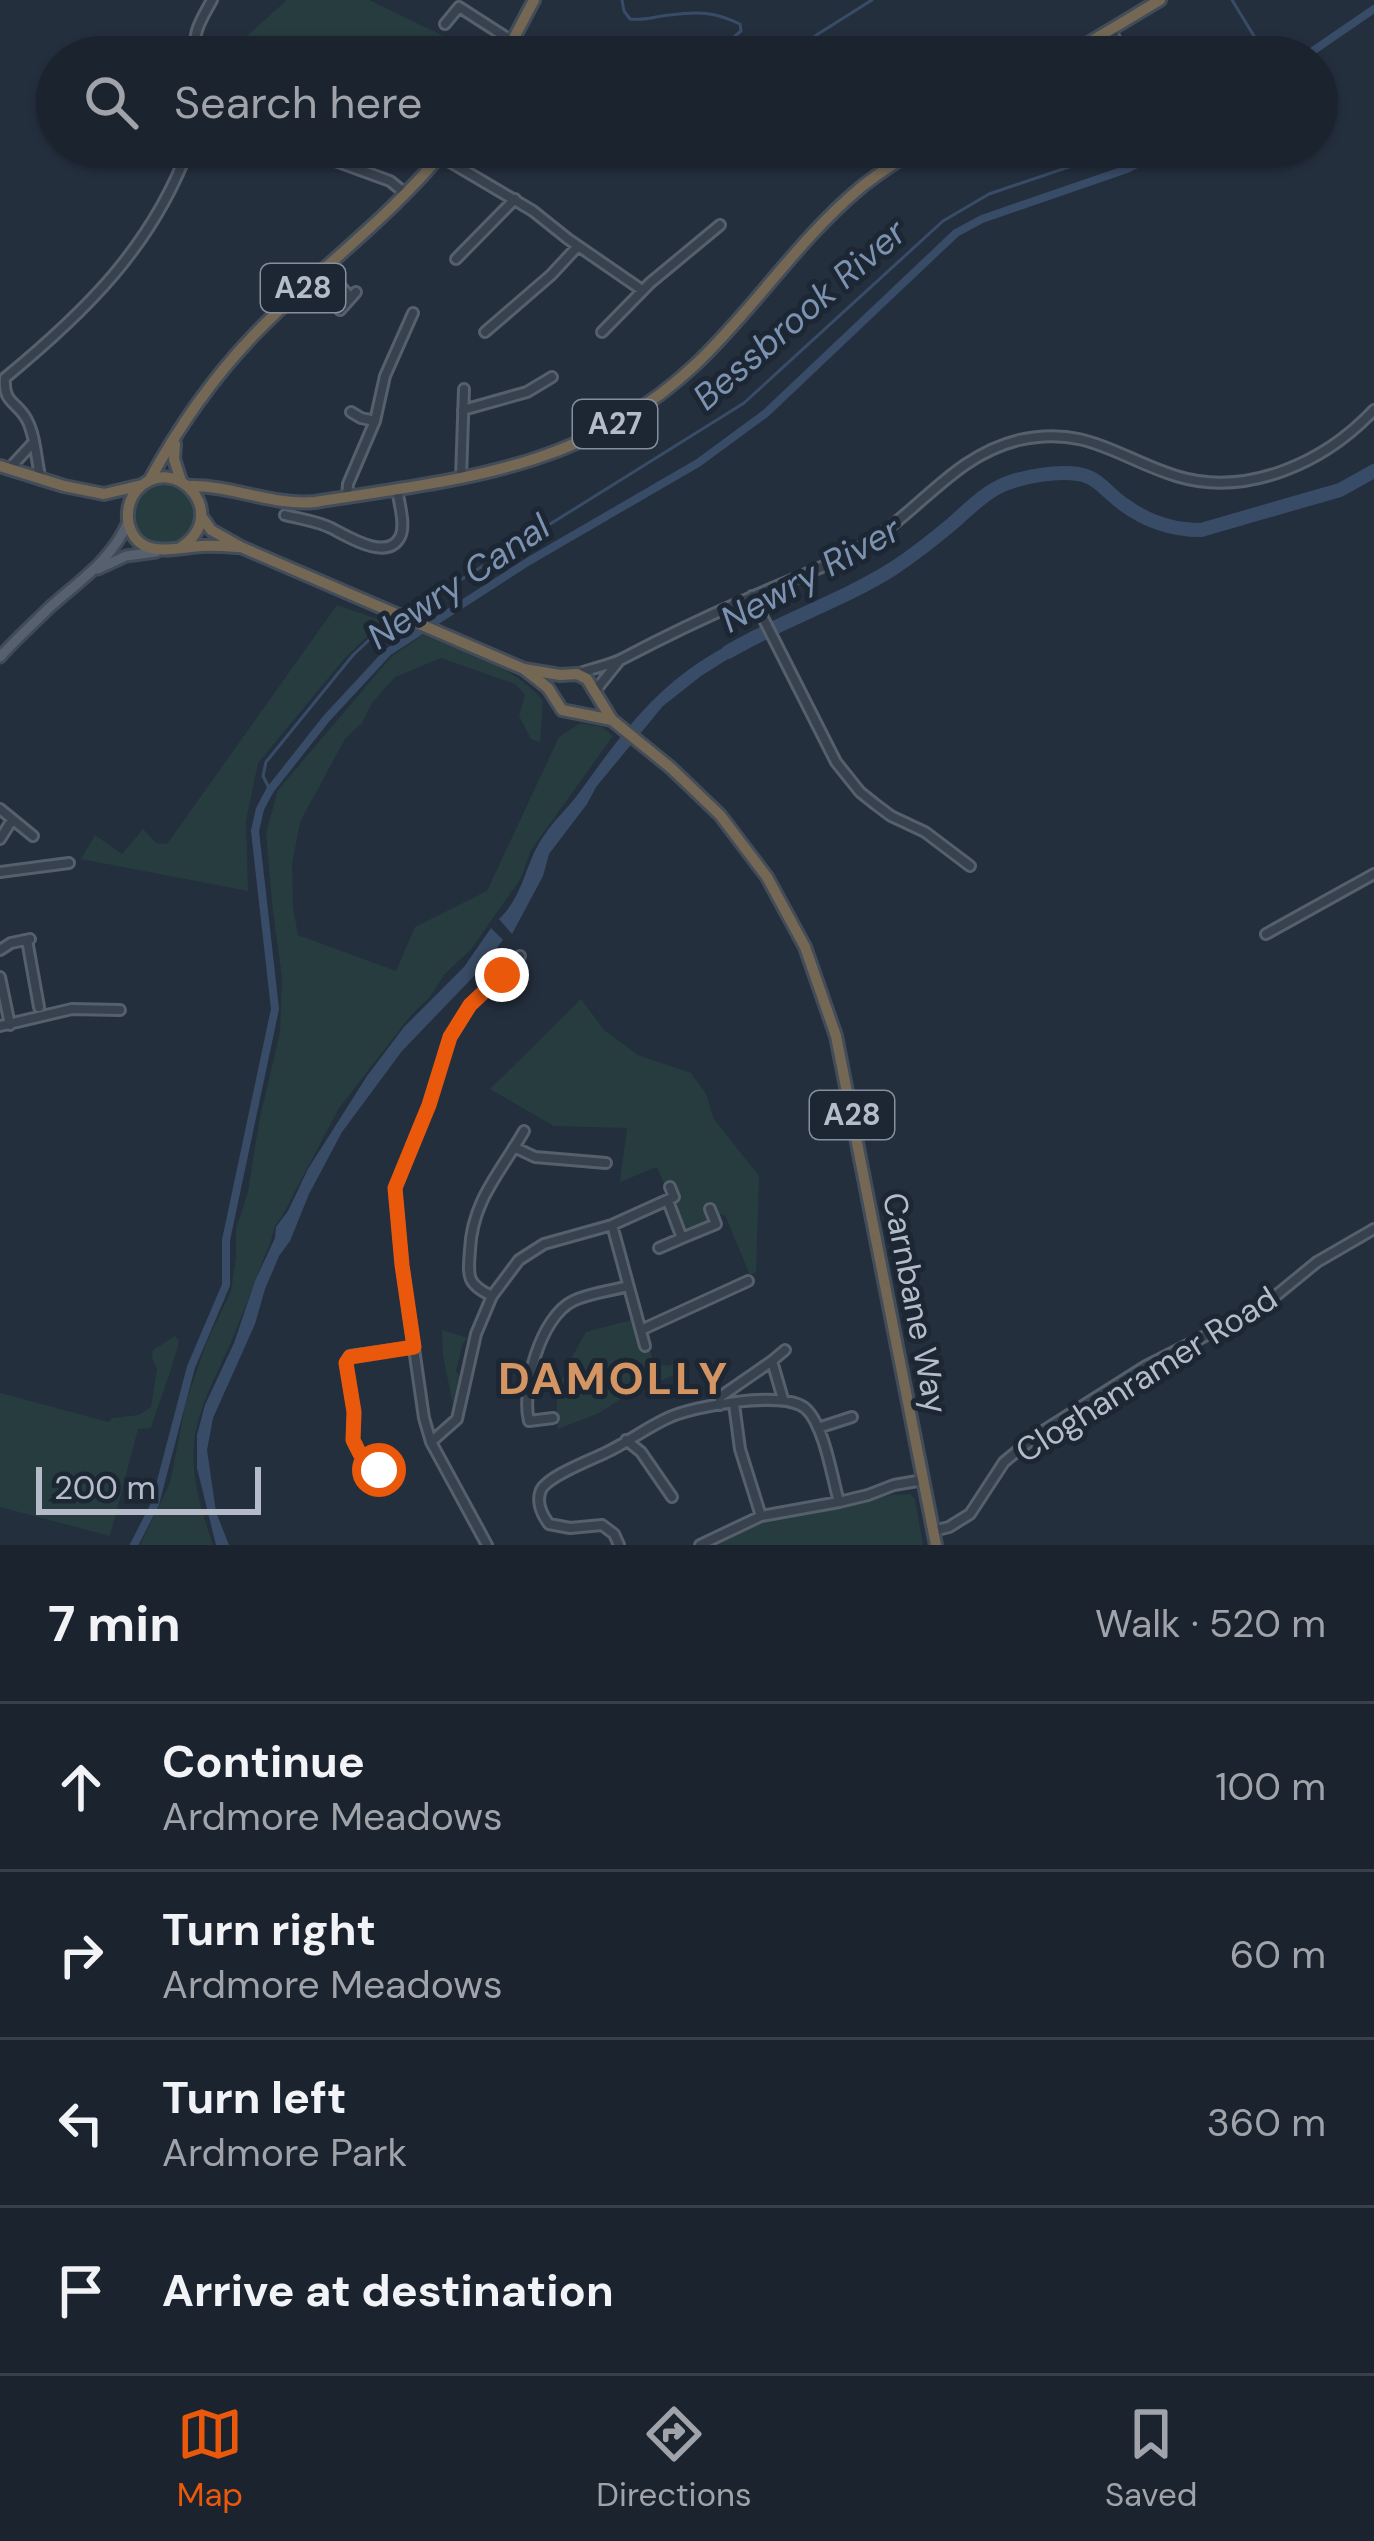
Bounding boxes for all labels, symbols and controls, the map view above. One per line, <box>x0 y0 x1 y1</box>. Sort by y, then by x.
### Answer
search box <box>36 36 1338 168</box>
icon: search <box>78 69 144 135</box>
text: Search here <box>174 73 422 132</box>
water label: Bessbrook River <box>683 208 917 420</box>
road number: A28 <box>261 264 345 312</box>
road number: A27 <box>573 400 657 448</box>
water label: Newry Canal <box>358 503 559 660</box>
water label: Newry River <box>712 505 910 643</box>
route end <box>475 948 529 1002</box>
road number: A28 <box>810 1091 894 1139</box>
street label: Carnbane Way <box>873 1189 958 1417</box>
street label: Cloghanramer Road <box>1008 1277 1285 1472</box>
district label: DAMOLLY <box>498 1349 730 1408</box>
route start <box>352 1443 406 1497</box>
scale bar <box>36 1461 261 1514</box>
text: 200 m <box>54 1466 156 1509</box>
text: 7 min <box>48 1590 181 1657</box>
text: Walk · 520 m <box>1095 1598 1326 1649</box>
text: Continue <box>162 1732 365 1791</box>
icon: ahead <box>48 1754 114 1820</box>
text: 100 m <box>1215 1761 1326 1812</box>
text: Ardmore Meadows <box>162 1791 502 1842</box>
text: Turn right <box>162 1900 376 1959</box>
icon: right <box>48 1922 114 1988</box>
text: 60 m <box>1230 1929 1326 1980</box>
text: Ardmore Meadows <box>162 1959 502 2010</box>
text: Turn left <box>162 2068 346 2127</box>
icon: left <box>48 2090 114 2156</box>
text: 360 m <box>1207 2097 1326 2148</box>
text: Ardmore Park <box>162 2127 407 2178</box>
icon: arrive <box>48 2258 114 2324</box>
text: Arrive at destination <box>162 2261 614 2320</box>
tab: Map <box>177 2401 243 2516</box>
tab: Directions <box>596 2401 752 2516</box>
tab: Saved <box>1105 2401 1197 2516</box>

